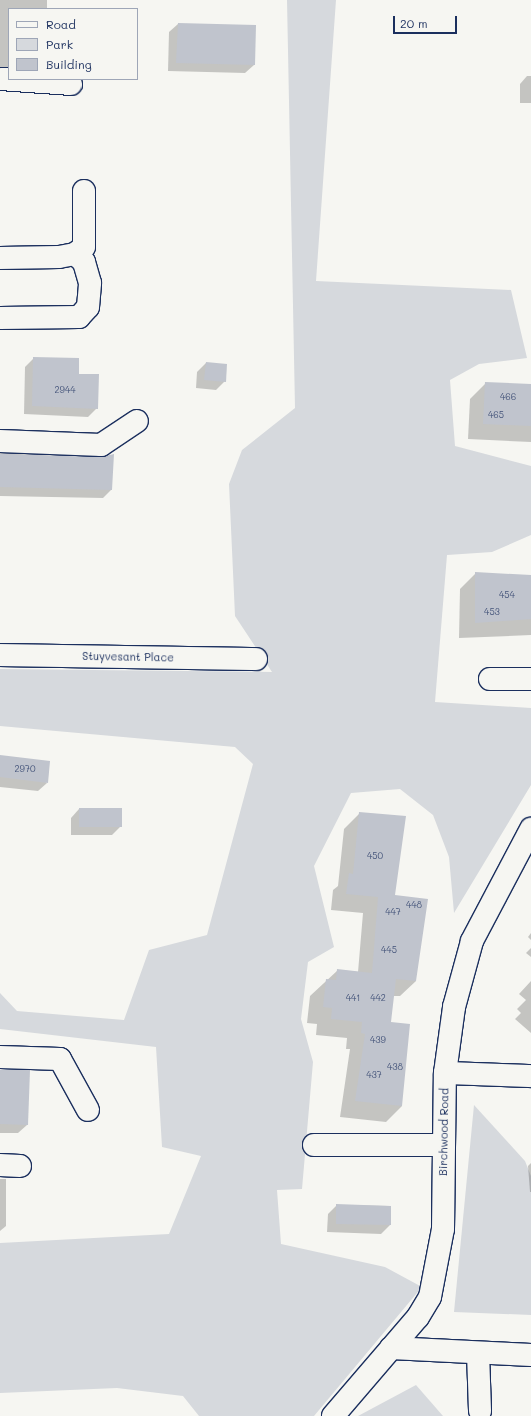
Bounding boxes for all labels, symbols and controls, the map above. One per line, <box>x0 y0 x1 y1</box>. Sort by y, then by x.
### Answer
legend <box>8 8 138 80</box>
scale bar <box>395 8 459 34</box>
text: 20 m <box>400 15 428 31</box>
text: Road <box>46 16 76 32</box>
text: Park <box>46 36 73 52</box>
text: Building <box>46 56 92 72</box>
house number: 2944 <box>55 385 75 395</box>
house number: 466 <box>500 392 516 402</box>
house number: 465 <box>488 410 504 420</box>
house number: 454 <box>499 590 515 600</box>
house number: 453 <box>484 607 500 617</box>
street label: Stuyvesant Place <box>82 650 174 664</box>
house number: 2970 <box>15 764 35 774</box>
house number: 450 <box>367 851 383 861</box>
house number: 448 <box>406 900 422 910</box>
house number: 447 <box>385 907 401 917</box>
house number: 445 <box>381 945 397 955</box>
house number: 441 <box>346 993 360 1003</box>
house number: 442 <box>370 993 386 1003</box>
house number: 439 <box>370 1035 386 1045</box>
house number: 438 <box>387 1062 403 1072</box>
house number: 437 <box>366 1070 382 1080</box>
street label: Birchwood Road <box>437 1088 451 1176</box>

